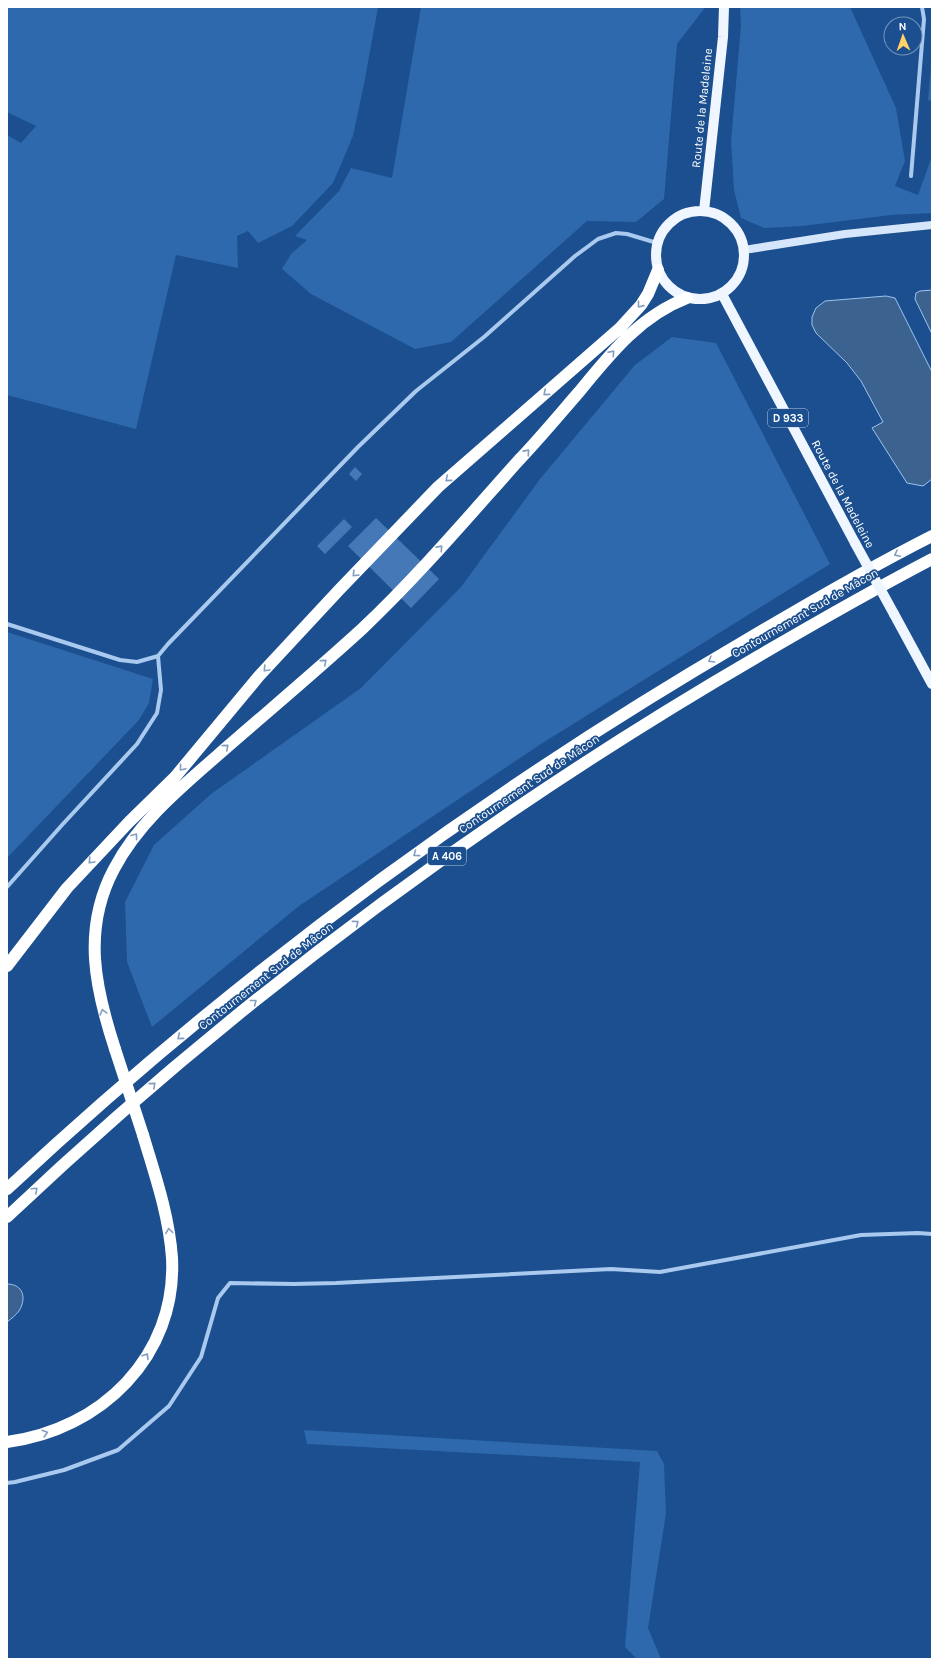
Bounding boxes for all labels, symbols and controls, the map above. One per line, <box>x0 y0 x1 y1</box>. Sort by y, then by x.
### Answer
north arrow <box>883 16 923 56</box>
text: N <box>898 20 907 33</box>
street label: Route de la Madeleine <box>689 48 715 168</box>
one-way arrow <box>638 300 645 307</box>
one-way arrow <box>607 350 614 358</box>
one-way arrow <box>543 389 550 396</box>
road number: D 933 <box>768 409 808 427</box>
street label: Route de la Madeleine <box>809 438 877 550</box>
one-way arrow <box>523 449 530 456</box>
one-way arrow <box>445 474 452 481</box>
one-way arrow <box>436 545 443 553</box>
one-way arrow <box>894 549 901 557</box>
street label: Contournement Sud de Mâcon <box>729 565 881 661</box>
one-way arrow <box>352 569 359 576</box>
one-way arrow <box>708 656 716 663</box>
one-way arrow <box>320 659 327 666</box>
one-way arrow <box>264 664 271 671</box>
street label: Contournement Sud de Mâcon <box>456 732 602 836</box>
one-way arrow <box>222 745 229 752</box>
one-way arrow <box>180 763 187 771</box>
one-way arrow <box>130 834 137 841</box>
road number: A 406 <box>428 847 466 865</box>
one-way arrow <box>413 849 420 856</box>
one-way arrow <box>89 856 96 864</box>
street label: Contournement Sud de Mâcon <box>196 919 336 1033</box>
one-way arrow <box>352 920 359 927</box>
one-way arrow <box>249 1000 256 1007</box>
one-way arrow <box>99 1009 108 1016</box>
one-way arrow <box>178 1033 185 1040</box>
one-way arrow <box>149 1083 156 1090</box>
one-way arrow <box>31 1188 38 1195</box>
one-way arrow <box>165 1228 174 1235</box>
one-way arrow <box>141 1353 149 1360</box>
one-way arrow <box>41 1429 48 1438</box>

